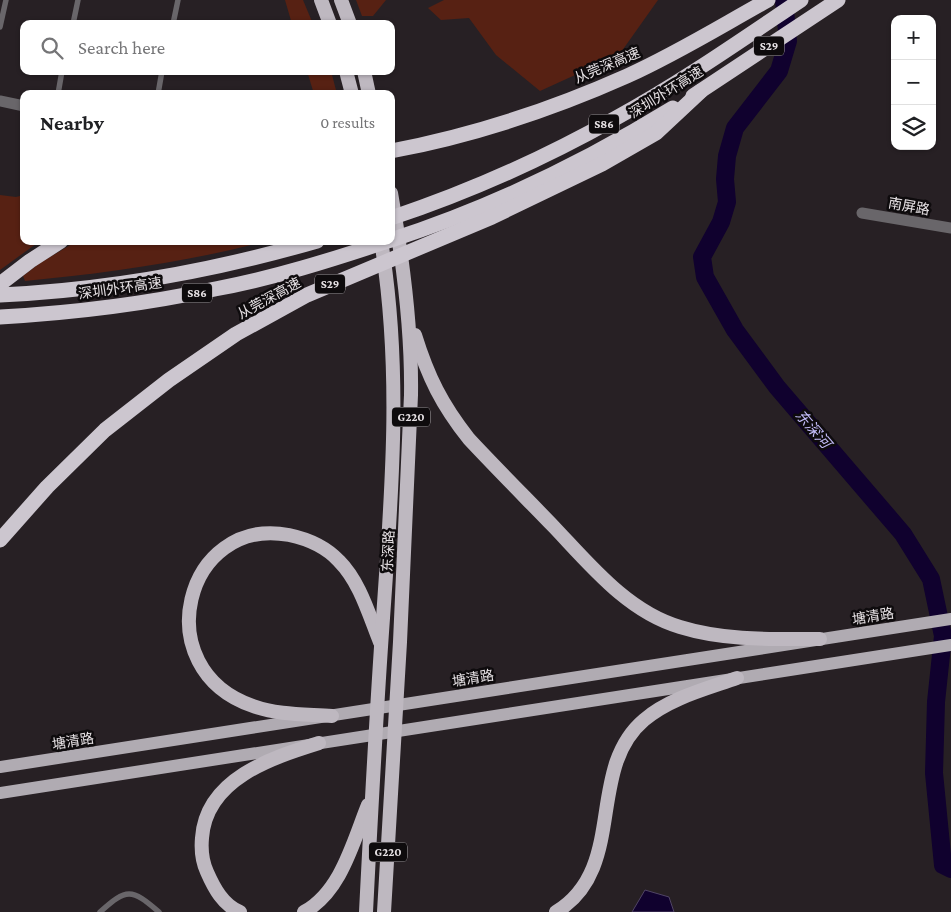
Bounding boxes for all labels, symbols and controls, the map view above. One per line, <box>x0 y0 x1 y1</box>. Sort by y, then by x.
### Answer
map controls <box>891 15 936 150</box>
button: + <box>891 15 936 60</box>
search box <box>20 20 395 75</box>
icon: search <box>38 34 66 62</box>
road number: S29 <box>754 36 784 56</box>
text: Search here <box>78 37 165 58</box>
street label: 从莞深高速 <box>572 44 642 86</box>
button: − <box>891 60 936 105</box>
street label: 深圳外环高速 <box>626 63 706 121</box>
button: layers <box>891 105 936 150</box>
text: Nearby <box>40 111 104 135</box>
text: 0 results <box>320 114 375 131</box>
road number: S86 <box>589 115 619 134</box>
street label: 南屏路 <box>887 194 931 218</box>
street label: 深圳外环高速 <box>77 274 163 302</box>
street label: 从莞深高速 <box>235 274 303 322</box>
road number: S29 <box>315 274 345 294</box>
road number: S86 <box>182 284 212 302</box>
water label: 东深河 <box>792 407 836 453</box>
road number: G220 <box>392 408 430 427</box>
street label: 东深路 <box>379 530 397 572</box>
street label: 塘清路 <box>851 605 895 627</box>
street label: 塘清路 <box>451 667 495 689</box>
street label: 塘清路 <box>51 730 95 752</box>
road number: G220 <box>369 842 407 862</box>

